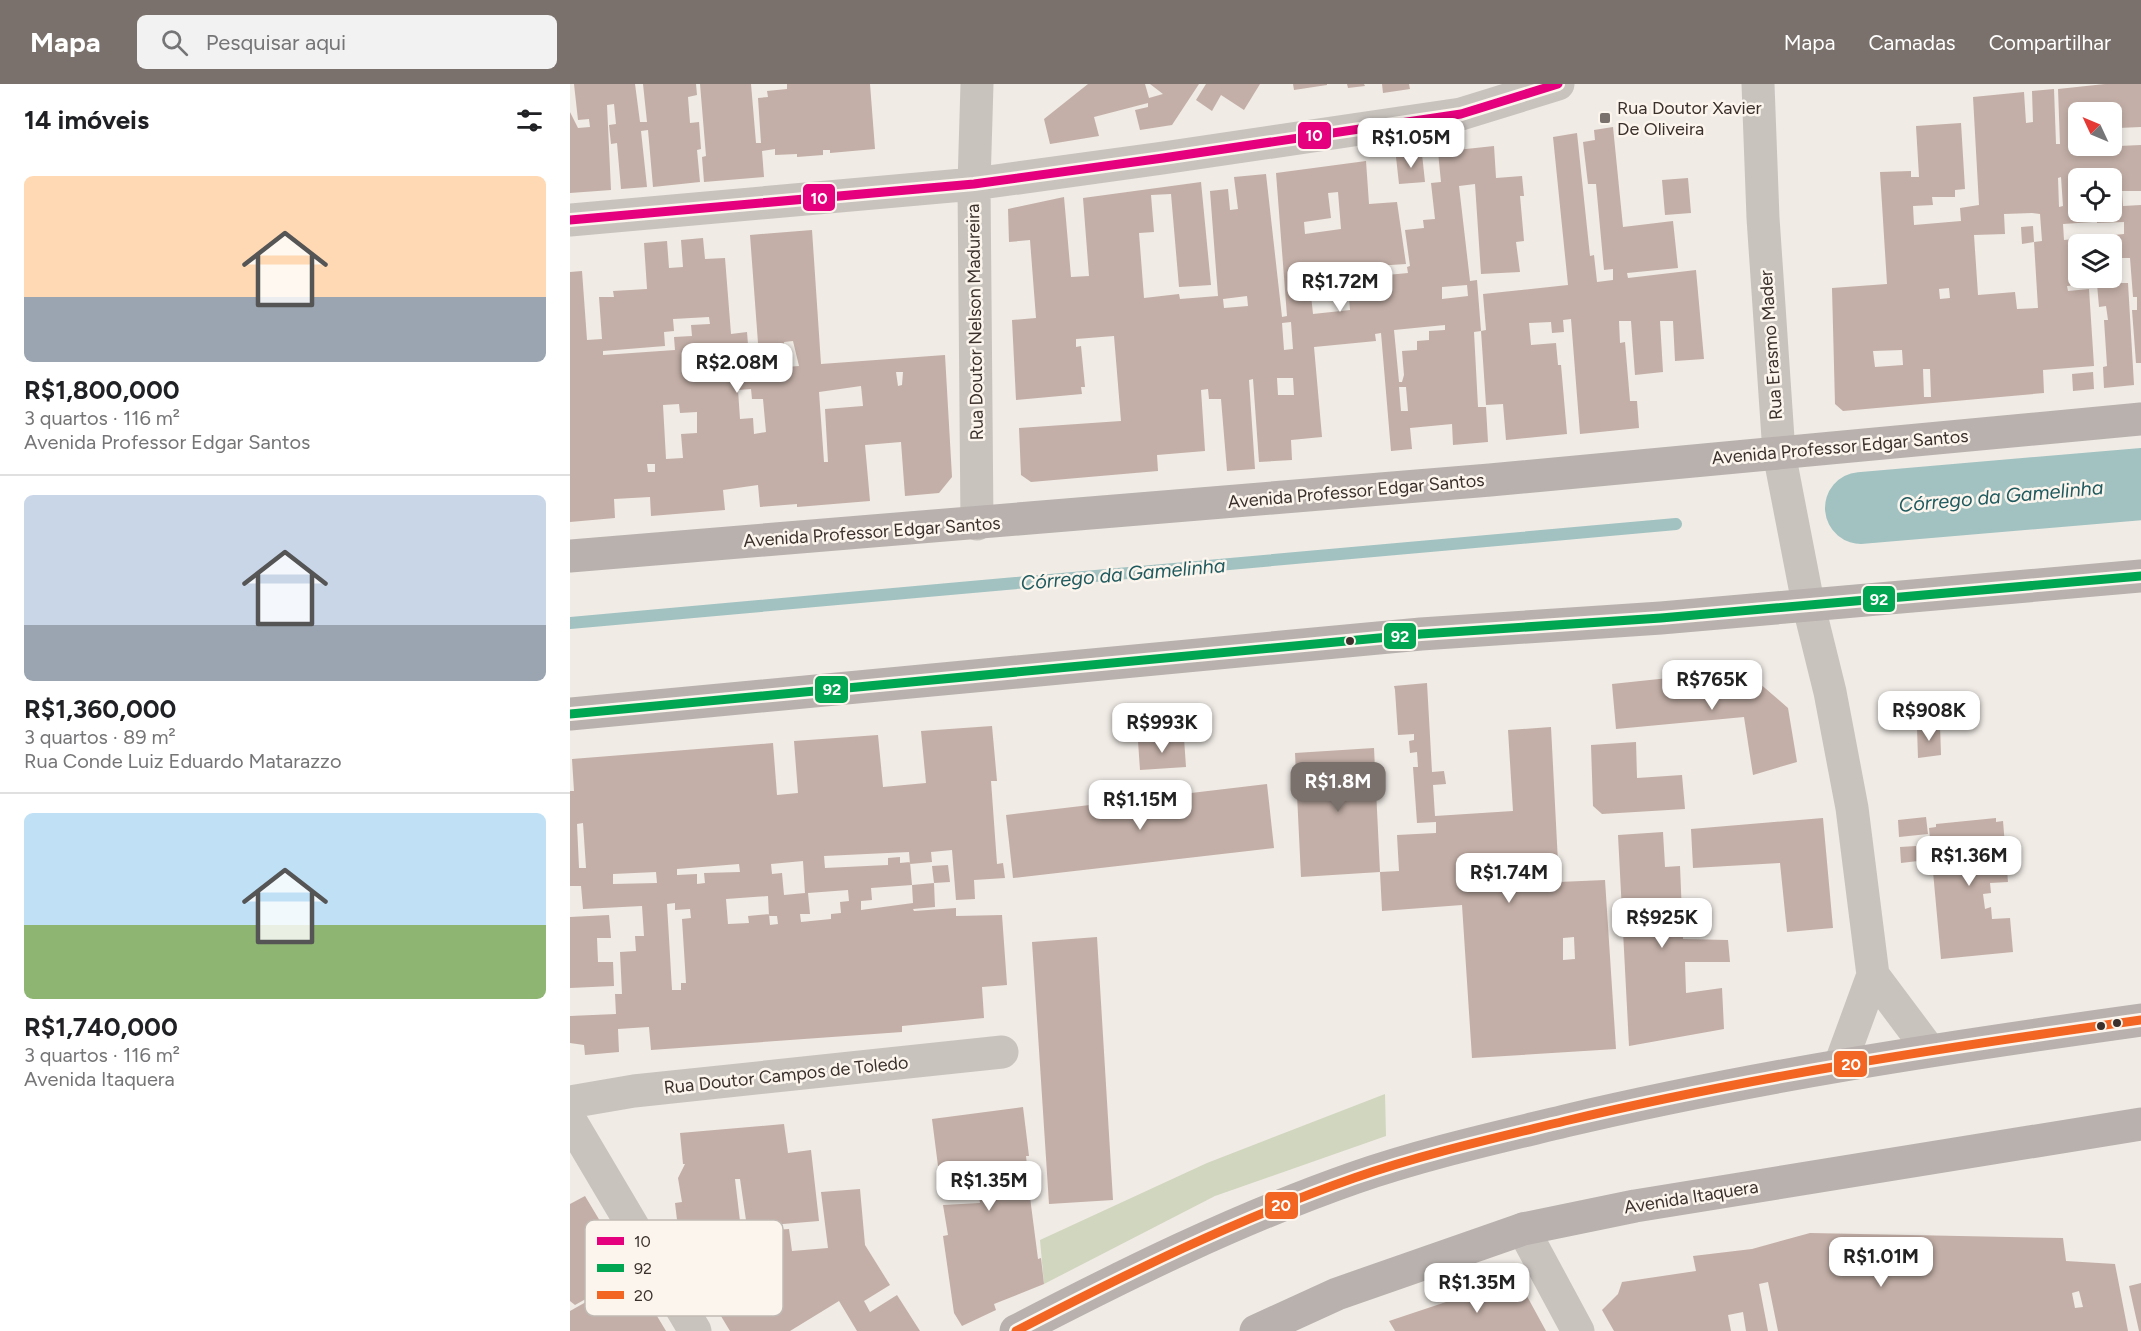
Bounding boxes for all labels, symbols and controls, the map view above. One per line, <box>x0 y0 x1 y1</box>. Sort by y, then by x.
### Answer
search box <box>137 15 557 69</box>
text: Mapa <box>30 25 101 59</box>
icon: search <box>158 26 191 59</box>
text: Pesquisar aqui <box>206 29 346 56</box>
text: Mapa <box>1784 30 1835 55</box>
text: Camadas <box>1868 30 1956 55</box>
text: Compartilhar <box>1989 30 2111 55</box>
place label: Rua Doutor Xavier De Oliveira <box>1617 97 1762 140</box>
north arrow <box>2068 102 2122 156</box>
map controls <box>2068 102 2122 288</box>
text: 14 imóveis <box>24 104 149 136</box>
icon: filters <box>513 104 546 137</box>
marker: Rua Doutor Xavier De Oliveira <box>1598 111 1612 125</box>
pin: R$1.05M <box>1356 118 1466 169</box>
line badge: 10 <box>1297 121 1332 150</box>
text: R$1.05M <box>1371 125 1451 149</box>
text: 10 <box>1305 126 1323 145</box>
button: locate <box>2068 168 2122 222</box>
line badge: 10 <box>802 183 836 212</box>
text: 10 <box>810 189 828 208</box>
street label: Rua Doutor Nelson Madureira <box>962 203 988 441</box>
icon: home <box>231 215 339 323</box>
button: layers <box>2068 234 2122 288</box>
pin: R$1.72M <box>1285 262 1395 313</box>
text: R$1.72M <box>1301 269 1379 293</box>
street label: Rua Erasmo Mader <box>1755 269 1787 421</box>
pin: R$2.08M <box>682 343 792 394</box>
text: R$2.08M <box>696 350 778 374</box>
text: R$1,800,000 <box>24 374 180 406</box>
text: 3 quartos · 116 m² <box>24 406 180 430</box>
street label: Avenida Professor Edgar Santos <box>1711 425 1969 469</box>
text: Avenida Professor Edgar Santos <box>24 430 310 454</box>
street label: Avenida Professor Edgar Santos <box>1227 469 1485 513</box>
water label: Córrego da Gamelinha <box>1898 475 2105 517</box>
street label: Avenida Professor Edgar Santos <box>743 512 1001 552</box>
icon: home <box>231 534 339 642</box>
water label: Córrego da Gamelinha <box>1020 553 1227 595</box>
line badge: 92 <box>1862 585 1896 613</box>
text: 92 <box>1870 590 1888 609</box>
line badge: 92 <box>1383 622 1417 650</box>
text: 92 <box>1391 627 1409 646</box>
unlabelled marker <box>1344 635 1356 647</box>
pin: R$765K <box>1663 660 1761 711</box>
text: R$765K <box>1676 667 1748 691</box>
line badge: 92 <box>814 675 849 704</box>
text: 92 <box>823 680 841 699</box>
pin: R$908K <box>1880 691 1978 742</box>
text: R$1,360,000 <box>24 693 176 725</box>
text: R$908K <box>1892 698 1966 722</box>
pin: R$993K <box>1113 703 1211 754</box>
text: R$993K <box>1126 710 1198 734</box>
text: 3 quartos · 89 m² <box>24 725 176 749</box>
text: Rua Conde Luiz Eduardo Matarazzo <box>24 749 342 773</box>
pin: R$1.8M <box>1289 762 1387 813</box>
text: R$1.8M <box>1305 769 1371 793</box>
pin: R$1.15M <box>1085 780 1195 831</box>
text: R$1.15M <box>1103 787 1177 811</box>
pin: R$1.36M <box>1914 836 2024 887</box>
text: R$1.36M <box>1930 843 2008 867</box>
icon: home <box>231 852 339 960</box>
pin: R$1.74M <box>1454 853 1564 904</box>
text: R$1.74M <box>1470 860 1548 884</box>
pin: R$925K <box>1613 898 1711 949</box>
text: R$925K <box>1626 905 1698 929</box>
text: R$1,740,000 <box>24 1011 178 1043</box>
unlabelled marker <box>2111 1017 2123 1029</box>
unlabelled marker <box>2095 1020 2107 1032</box>
text: 3 quartos · 116 m² <box>24 1043 180 1067</box>
line badge: 20 <box>1833 1050 1868 1078</box>
street label: Rua Doutor Campos de Toledo <box>663 1051 909 1099</box>
text: 20 <box>1841 1055 1861 1074</box>
text: Avenida Itaquera <box>24 1067 175 1091</box>
pin: R$1.35M <box>934 1161 1044 1212</box>
text: R$1.35M <box>950 1168 1028 1192</box>
street label: Avenida Itaquera <box>1622 1176 1760 1218</box>
line badge: 20 <box>1264 1191 1299 1220</box>
text: 20 <box>1271 1196 1291 1215</box>
legend <box>585 1220 783 1316</box>
text: 10 <box>634 1232 651 1251</box>
pin: R$1.01M <box>1826 1237 1936 1288</box>
text: R$1.01M <box>1843 1244 1919 1268</box>
text: 92 <box>634 1259 652 1278</box>
pin: R$1.35M <box>1422 1263 1532 1314</box>
text: R$1.35M <box>1438 1270 1516 1294</box>
text: 20 <box>634 1286 653 1305</box>

